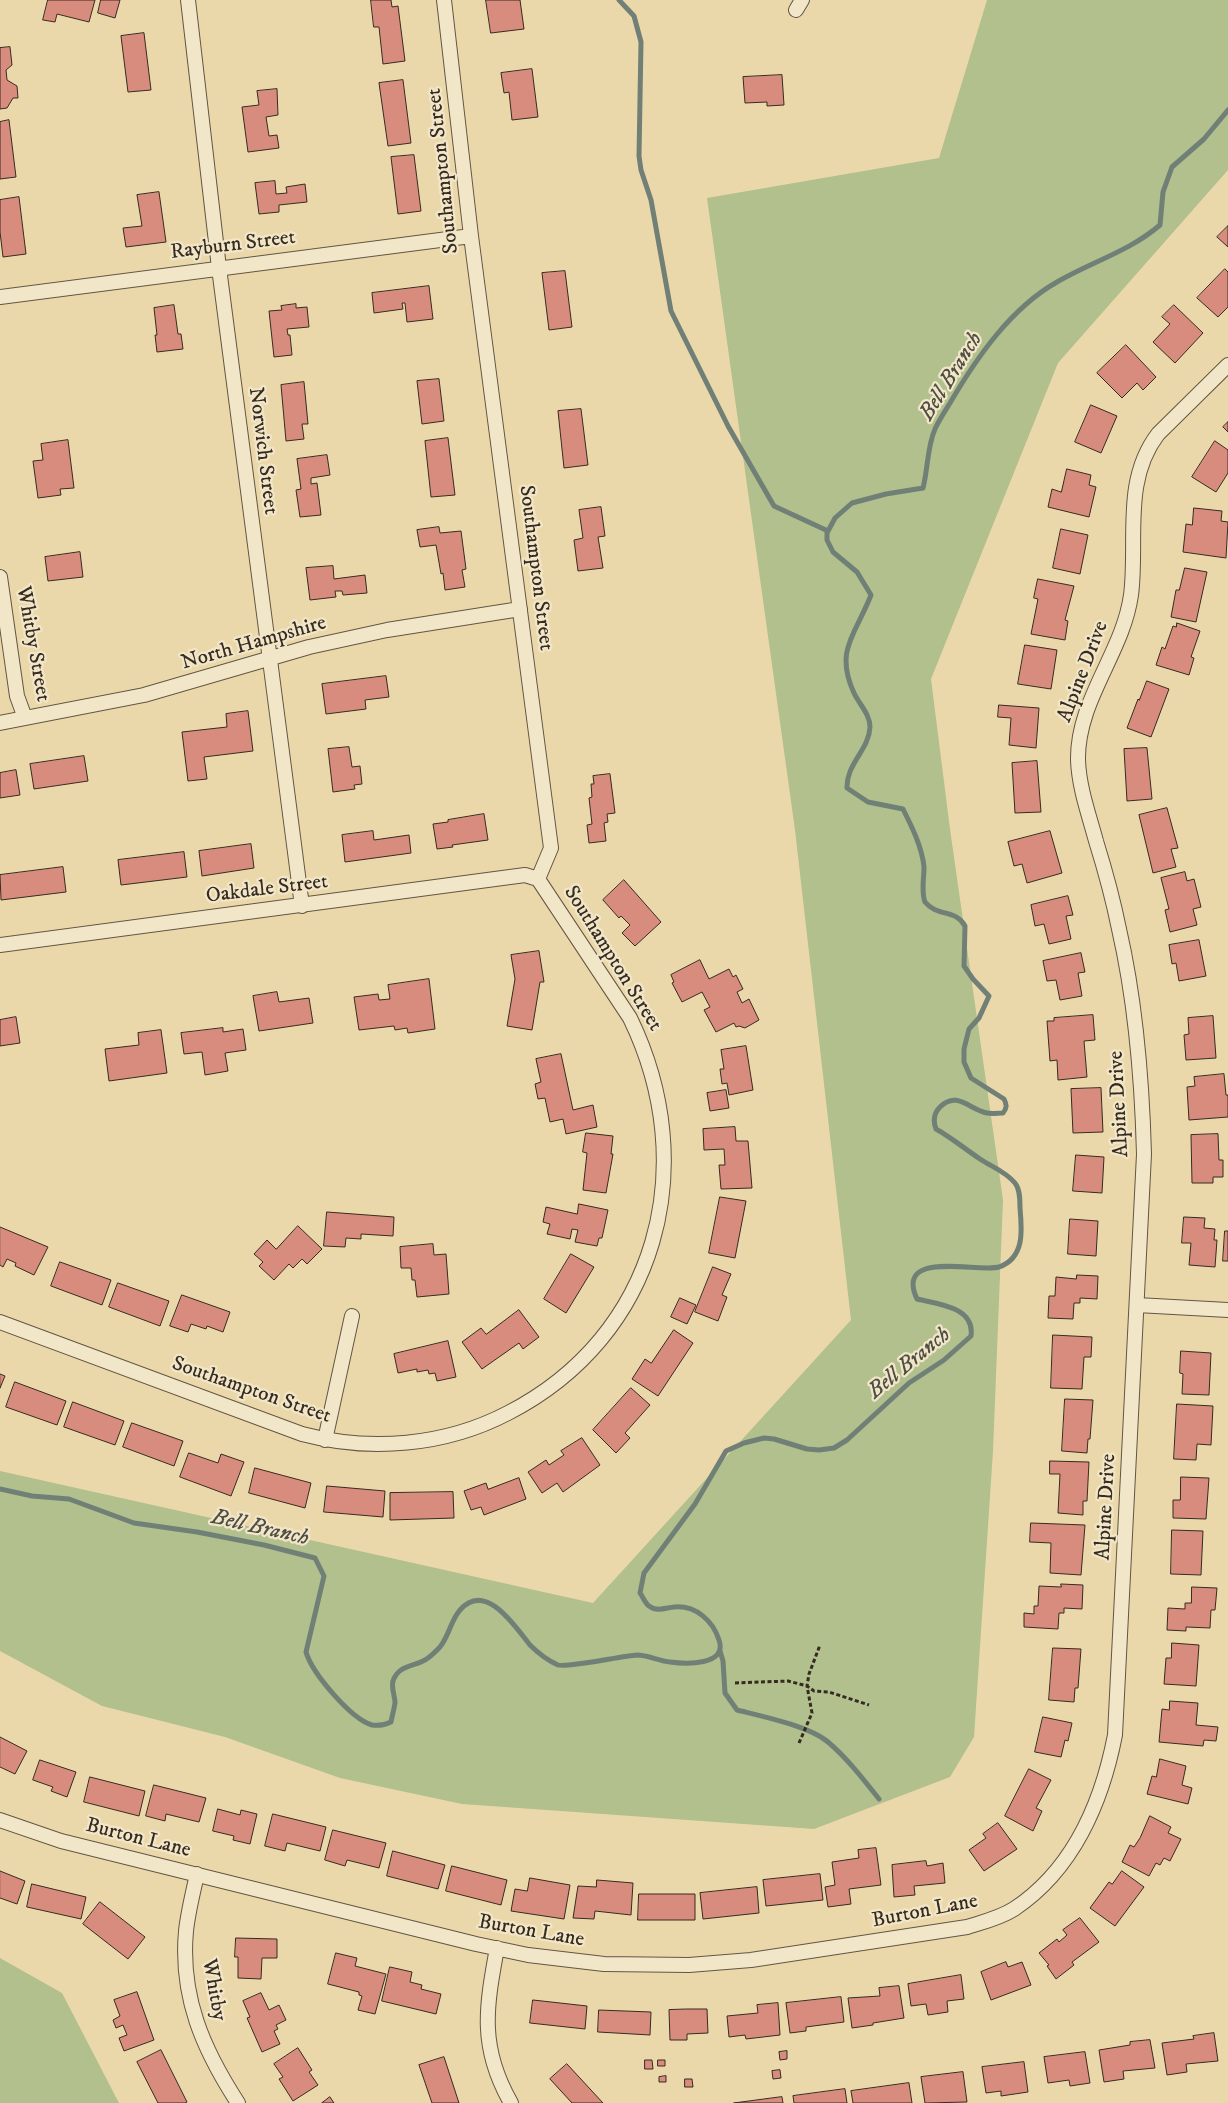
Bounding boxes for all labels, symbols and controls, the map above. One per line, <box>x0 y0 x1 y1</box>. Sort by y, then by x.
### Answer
street label: Southampton Street <box>423 87 465 255</box>
street label: Rayburn Street <box>169 226 297 266</box>
water label: Bell Branch <box>915 328 989 426</box>
street label: Norwich Street <box>242 386 282 516</box>
street label: Southampton Street <box>512 484 558 652</box>
street label: Whitby Street <box>9 584 55 704</box>
street label: North Hampshire <box>179 611 329 677</box>
street label: Alpine Drive <box>1053 618 1115 726</box>
street label: Oakdale Street <box>205 870 329 910</box>
street label: Southampton Street <box>557 882 667 1036</box>
street label: Alpine Drive <box>1105 1050 1135 1158</box>
water label: Bell Branch <box>863 1323 957 1405</box>
street label: Southampton Street <box>168 1352 334 1430</box>
street label: Alpine Drive <box>1092 1453 1122 1561</box>
water label: Bell Branch <box>209 1505 311 1553</box>
street label: Burton Lane <box>83 1814 193 1864</box>
street label: Burton Lane <box>870 1889 980 1935</box>
street label: Burton Lane <box>476 1910 586 1954</box>
street label: Whitby <box>195 1957 231 2023</box>

